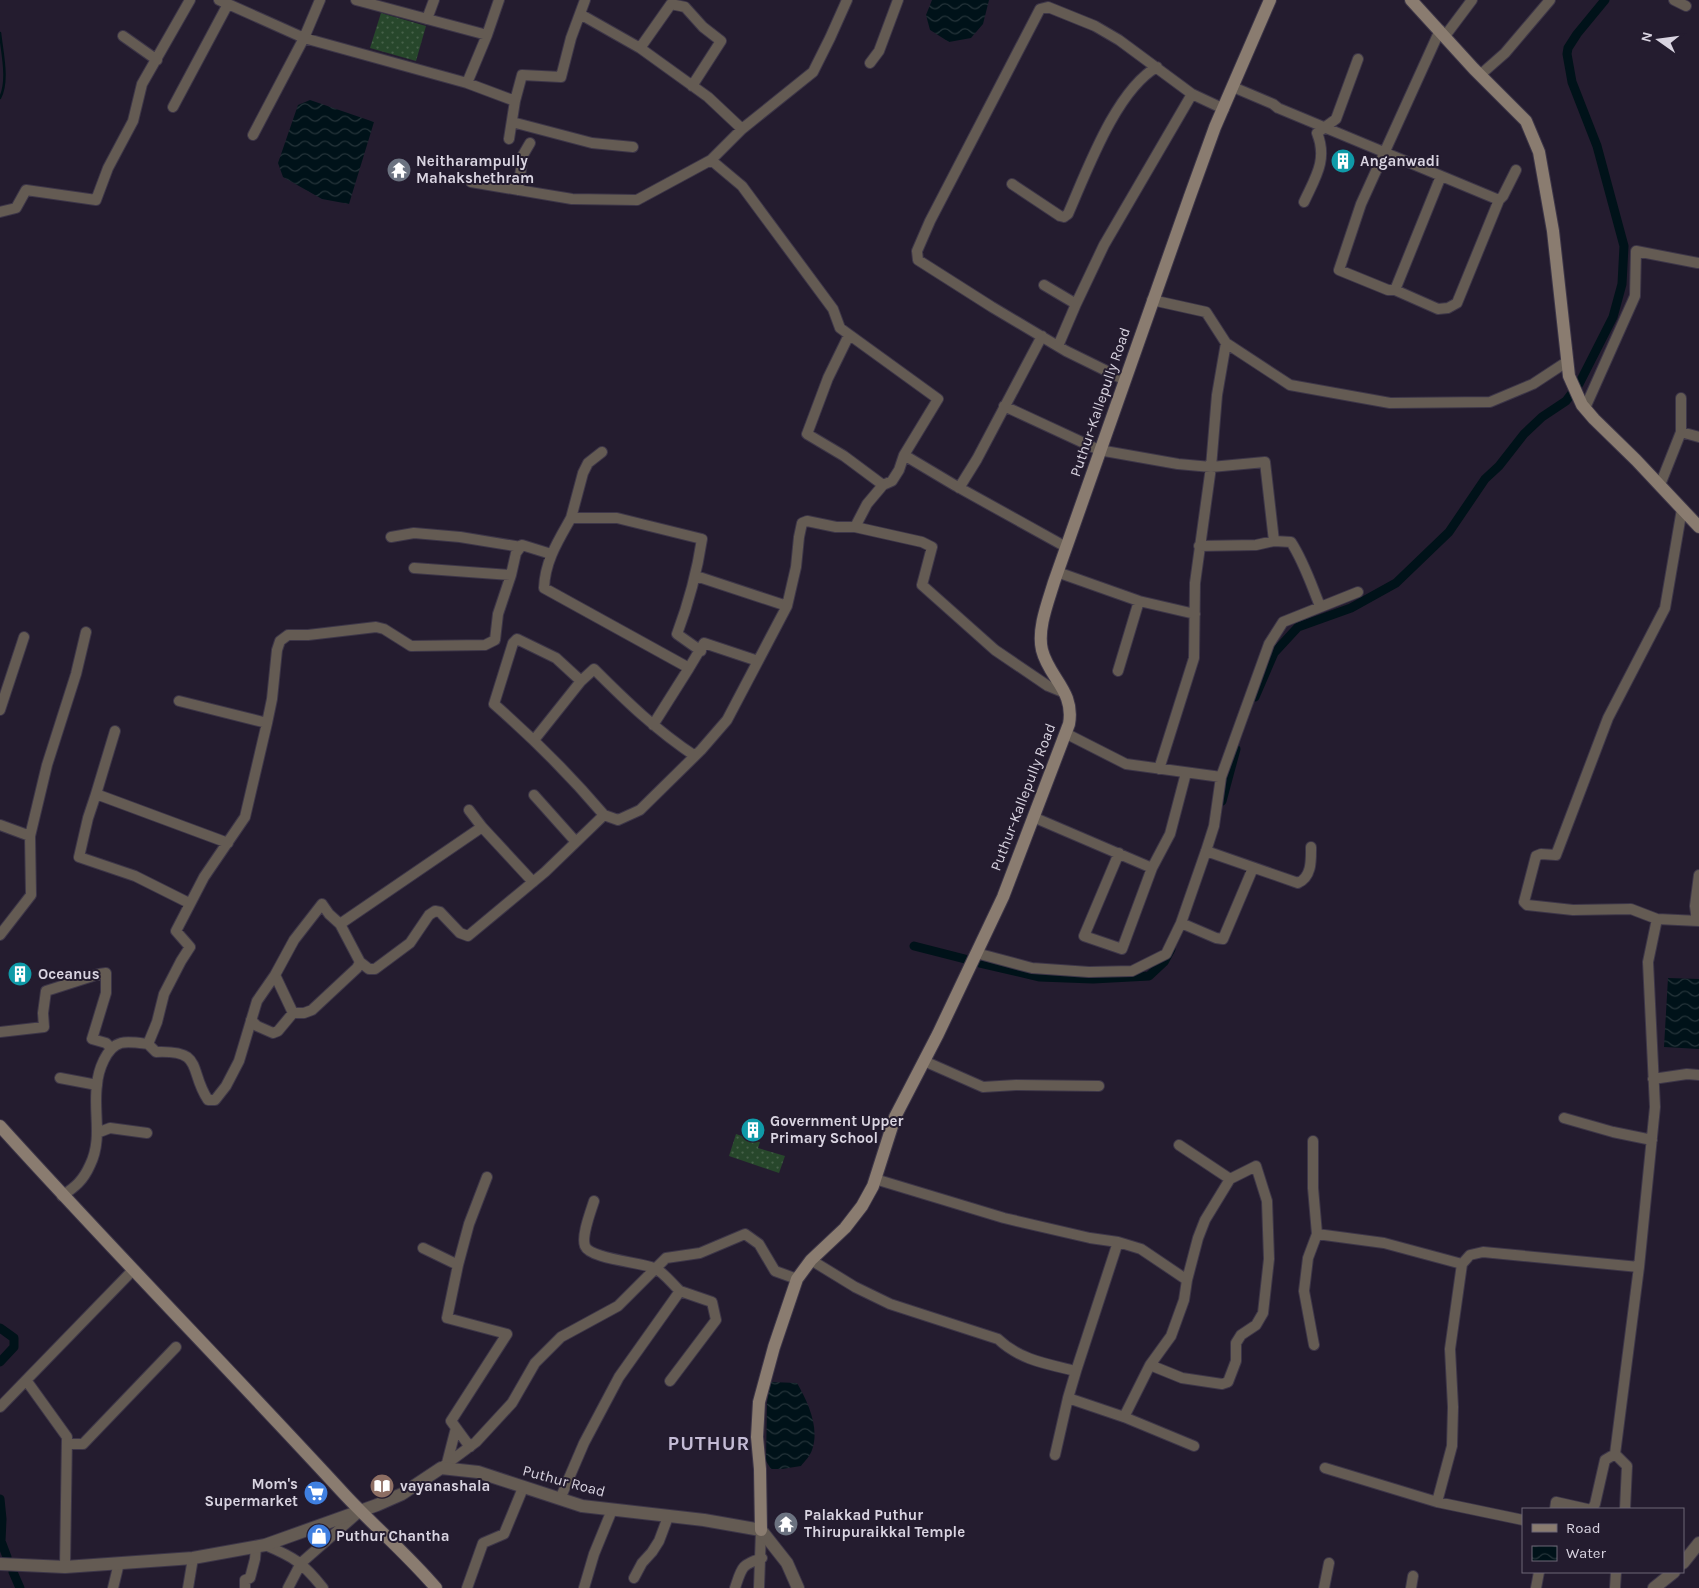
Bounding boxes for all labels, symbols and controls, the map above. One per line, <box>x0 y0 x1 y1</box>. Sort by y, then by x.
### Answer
north arrow <box>1634 15 1684 65</box>
text: N <box>1637 30 1656 44</box>
building icon: Anganwadi <box>1330 148 1356 174</box>
place label: Neitharampully Mahakshethram <box>416 152 534 187</box>
place label: Anganwadi <box>1360 152 1440 170</box>
temple icon: Neitharampully Mahakshethram <box>386 157 412 183</box>
street label: Puthur-Kallepully Road <box>1066 325 1134 479</box>
street label: Puthur-Kallepully Road <box>987 721 1059 873</box>
building icon: Oceanus <box>7 961 33 987</box>
place label: Oceanus <box>38 965 100 983</box>
place label: Government Upper Primary School <box>770 1112 903 1147</box>
building icon: Government Upper Primary School <box>740 1117 766 1143</box>
district label: PUTHUR <box>668 1432 750 1455</box>
street label: Puthur Road <box>521 1461 607 1501</box>
library icon: vayanashala <box>369 1473 395 1499</box>
place label: Mom's Supermarket <box>204 1475 298 1510</box>
place label: vayanashala <box>400 1477 490 1495</box>
supermarket icon: Mom's Supermarket <box>303 1480 329 1506</box>
place label: Palakkad Puthur Thirupuraikkal Temple <box>804 1506 965 1541</box>
legend <box>1522 1508 1684 1573</box>
temple icon: Palakkad Puthur Thirupuraikkal Temple <box>773 1511 799 1537</box>
text: Road <box>1566 1519 1601 1537</box>
shop icon: Puthur Chantha <box>306 1523 332 1549</box>
place label: Puthur Chantha <box>336 1527 449 1545</box>
text: Water <box>1566 1544 1607 1562</box>

